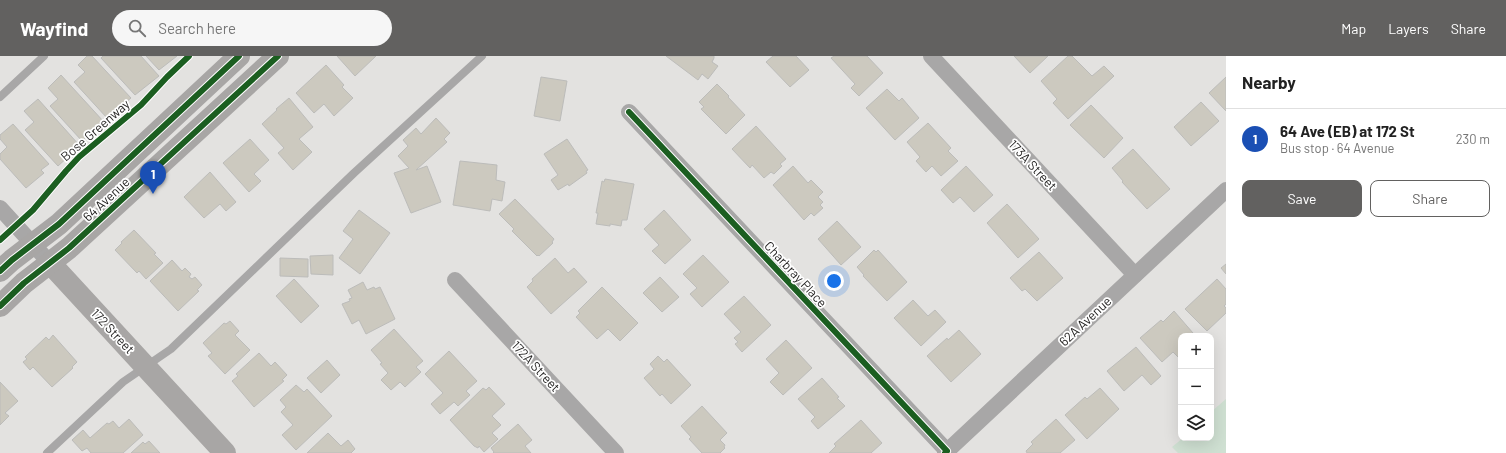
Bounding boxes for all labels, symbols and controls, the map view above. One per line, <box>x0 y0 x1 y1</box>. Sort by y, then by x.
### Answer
search box <box>112 10 392 46</box>
text: Wayfind <box>20 17 88 40</box>
icon: search <box>126 17 148 39</box>
text: Search here <box>158 19 236 37</box>
text: Map <box>1341 20 1366 37</box>
text: Layers <box>1388 20 1429 37</box>
text: Share <box>1451 20 1486 37</box>
text: Nearby <box>1242 72 1296 92</box>
street label: Bose Greenway <box>57 96 133 164</box>
text: 64 Ave (EB) at 172 St <box>1280 122 1415 140</box>
text: 1 <box>1253 131 1257 147</box>
text: 230 m <box>1456 131 1490 147</box>
street label: 173A Street <box>1006 136 1060 194</box>
text: Bus stop · 64 Avenue <box>1280 140 1395 156</box>
pin: 1 <box>140 161 166 194</box>
street label: 64 Avenue <box>79 173 133 225</box>
button: Save <box>1242 180 1362 217</box>
button: Share <box>1370 180 1490 217</box>
street label: Charbray Place <box>761 238 831 310</box>
your location <box>824 271 844 291</box>
street label: 62A Avenue <box>1056 293 1114 349</box>
street label: 172 Street <box>88 305 138 357</box>
map controls <box>1178 333 1214 441</box>
button: + <box>1178 333 1214 369</box>
street label: 172A Street <box>508 337 564 395</box>
button: − <box>1178 369 1214 405</box>
button: layers <box>1178 405 1214 441</box>

